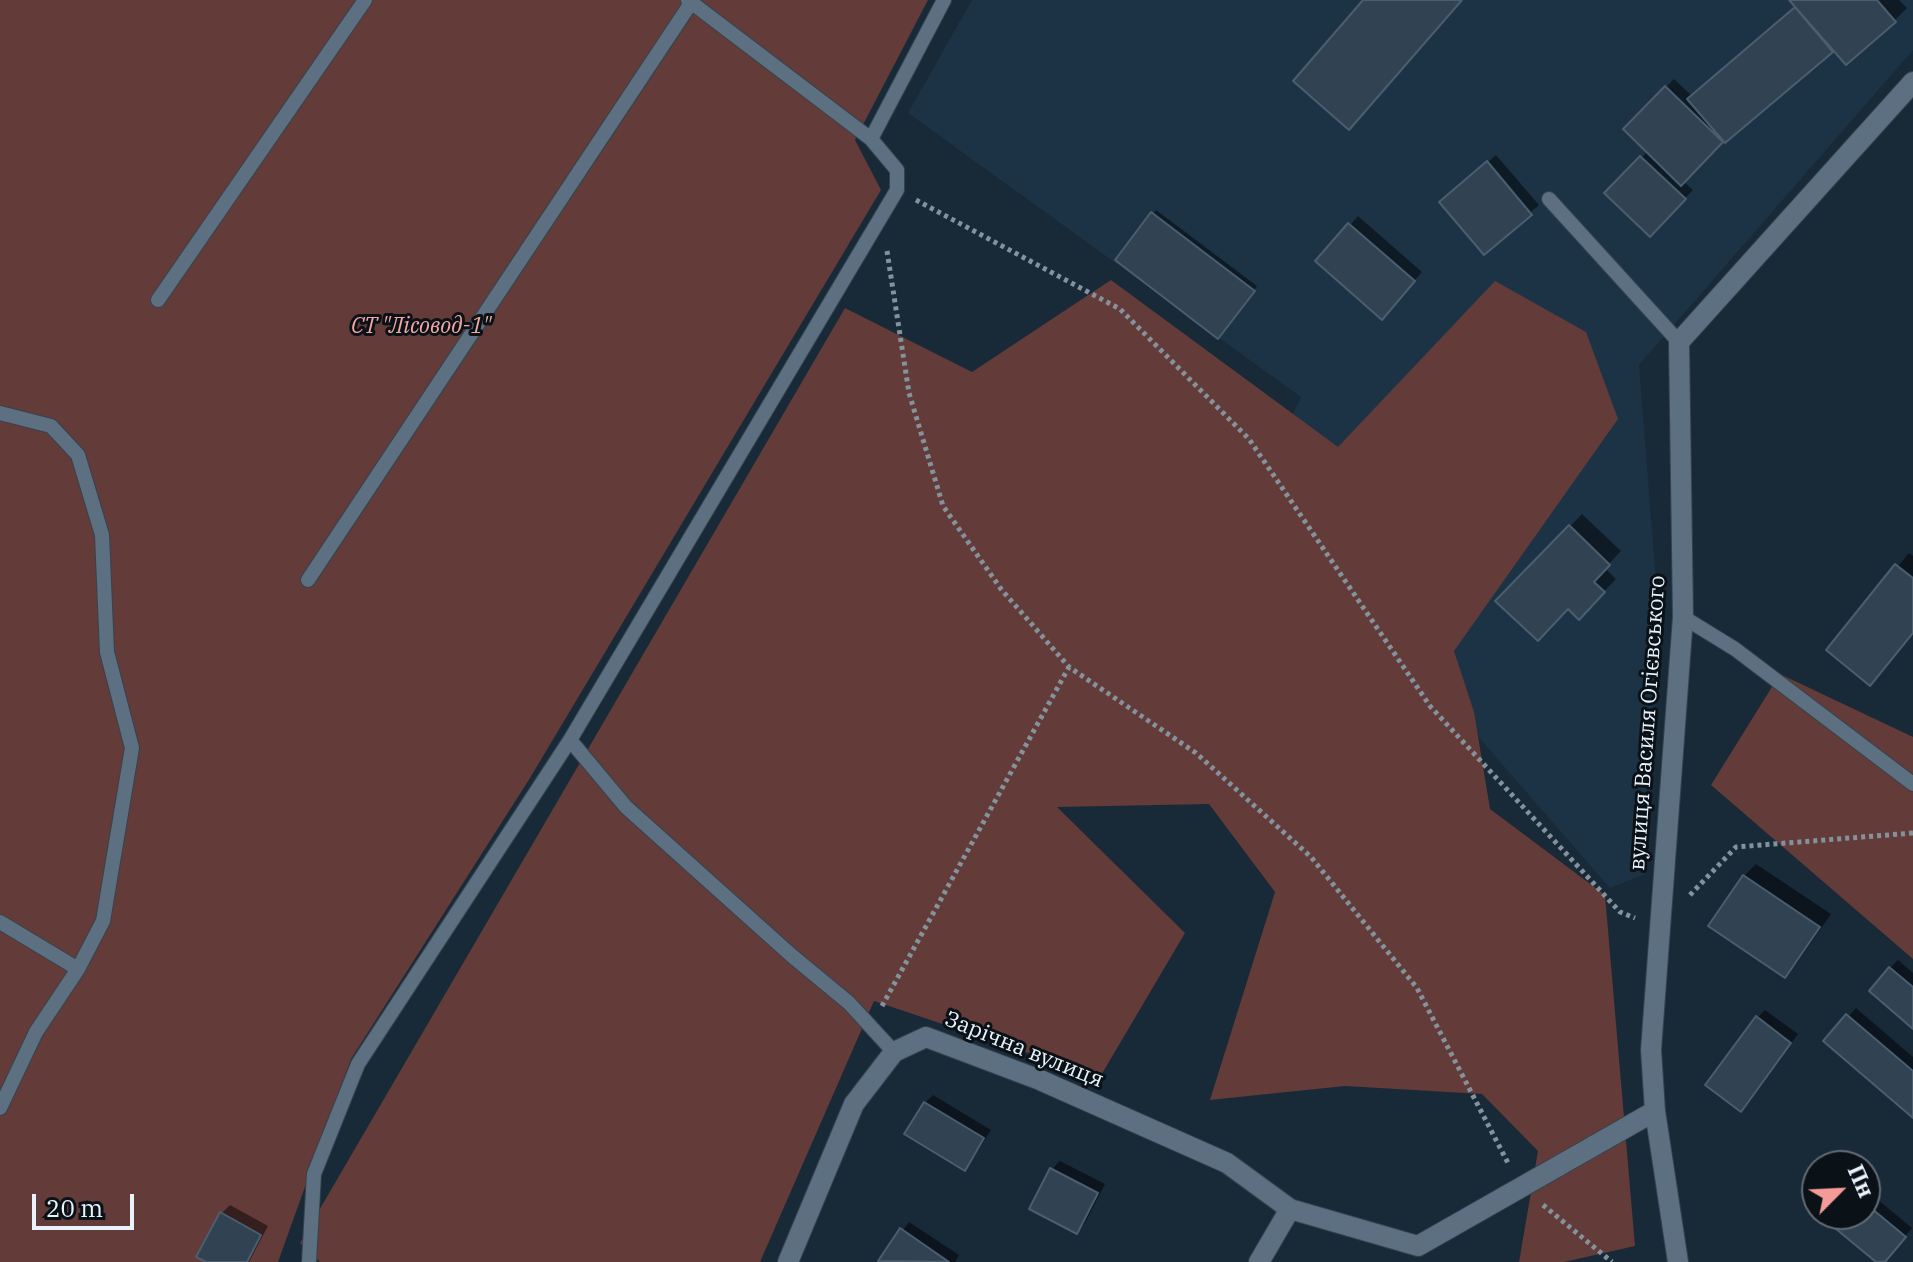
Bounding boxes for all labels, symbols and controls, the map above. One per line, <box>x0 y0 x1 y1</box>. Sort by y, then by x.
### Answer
park label: СТ "Лісовод-1" <box>351 314 491 340</box>
street label: вулиця Василя Огієвського <box>1625 575 1671 871</box>
street label: Зарічна вулиця <box>941 1006 1107 1094</box>
north arrow <box>1801 1150 1881 1230</box>
text: Пн <box>1842 1160 1881 1202</box>
scale bar <box>36 1178 138 1228</box>
text: 20 m <box>46 1192 103 1224</box>

